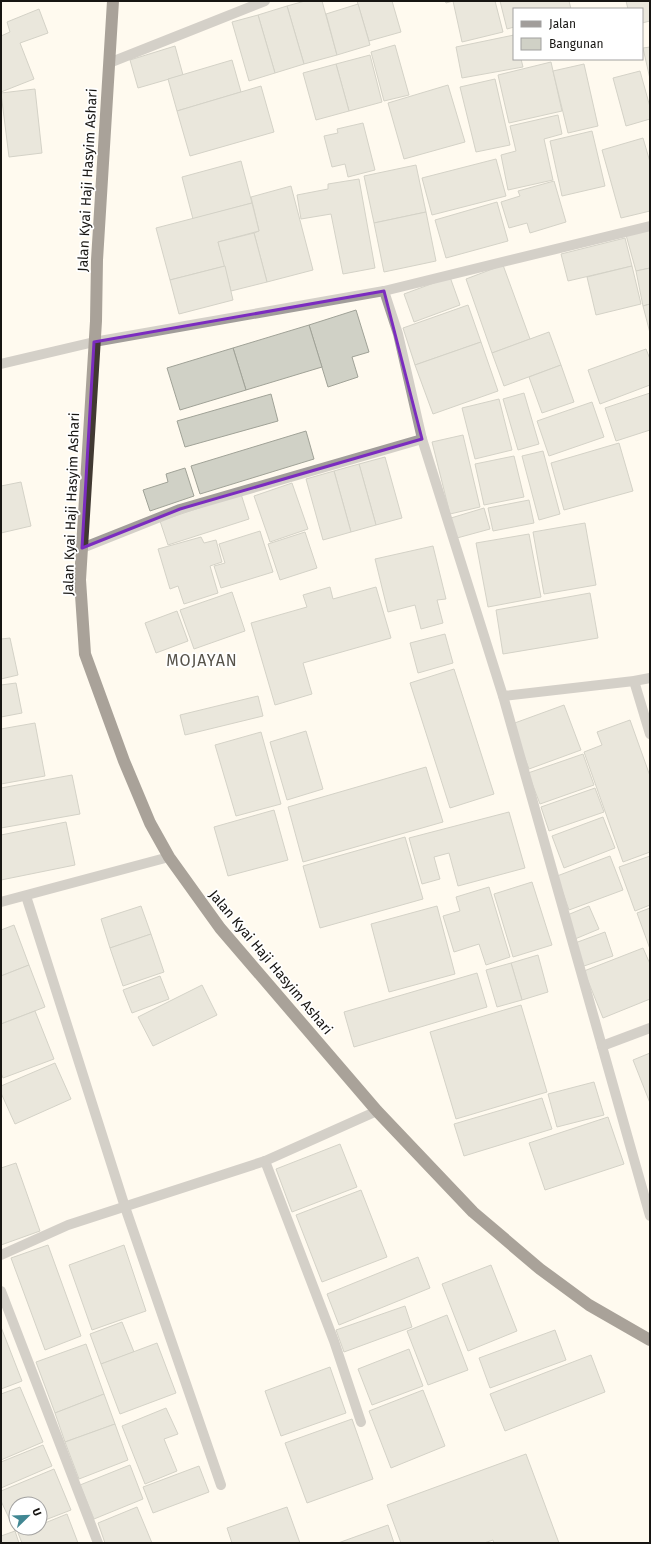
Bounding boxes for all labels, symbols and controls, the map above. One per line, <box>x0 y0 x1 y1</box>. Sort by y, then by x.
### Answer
legend <box>513 8 643 60</box>
text: Jalan <box>549 17 576 31</box>
text: Bangunan <box>549 37 604 51</box>
street label: Jalan Kyai Haji Hasyim Ashari <box>74 88 101 272</box>
street label: Jalan Kyai Haji Hasyim Ashari <box>60 412 83 596</box>
district label: MOJAYAN <box>166 651 238 670</box>
street label: Jalan Kyai Haji Hasyim Ashari <box>205 887 336 1038</box>
north arrow <box>8 1496 48 1536</box>
text: U <box>29 1506 44 1518</box>

